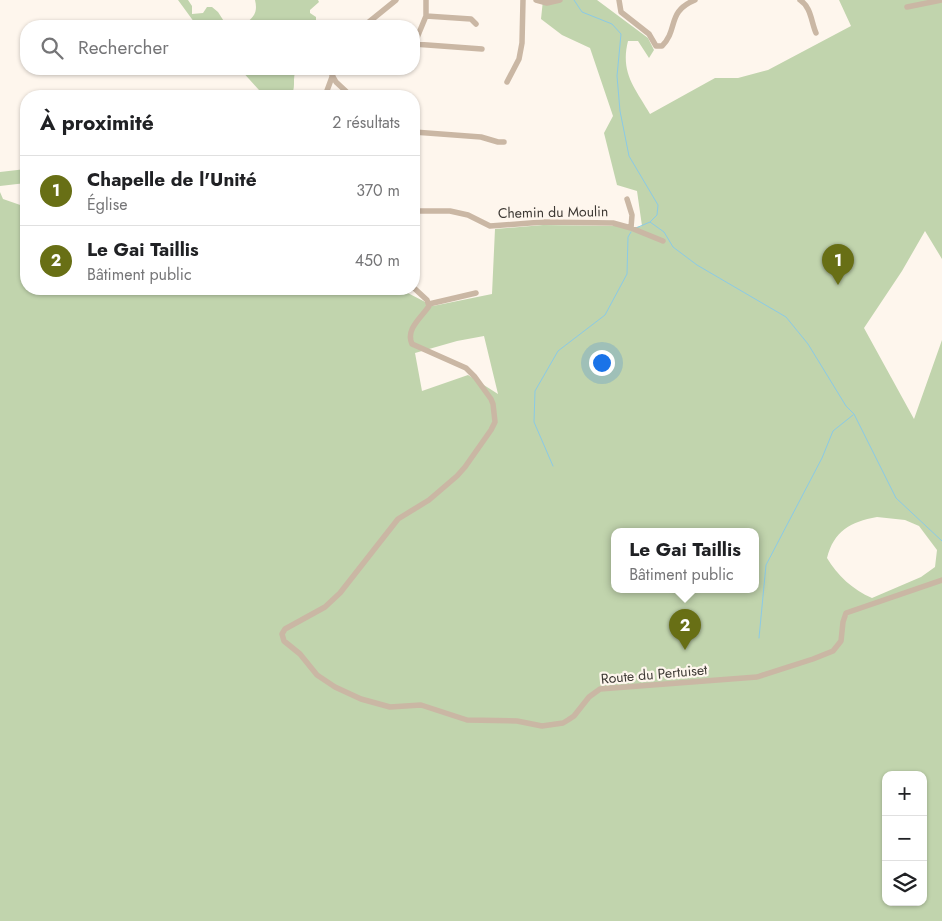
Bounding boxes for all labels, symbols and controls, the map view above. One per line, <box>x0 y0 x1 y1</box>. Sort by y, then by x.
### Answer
search box <box>20 20 420 75</box>
icon: search <box>38 34 66 62</box>
text: Rechercher <box>78 34 169 61</box>
text: À proximité <box>40 108 154 138</box>
text: 2 résultats <box>332 111 400 134</box>
text: Chapelle de l'Unité <box>87 166 257 193</box>
text: 1 <box>52 179 60 202</box>
text: 370 m <box>356 179 400 202</box>
text: Église <box>87 193 127 216</box>
street label: Chemin du Moulin <box>498 201 608 223</box>
text: Le Gai Taillis <box>87 236 199 263</box>
pin: 1 <box>822 244 854 285</box>
text: 2 <box>51 249 61 272</box>
text: 450 m <box>355 249 400 272</box>
text: Bâtiment public <box>87 263 192 286</box>
your location <box>589 350 615 376</box>
popup <box>611 528 759 593</box>
text: Le Gai Taillis <box>629 536 741 563</box>
text: Bâtiment public <box>629 563 734 586</box>
pin: 2 <box>669 609 701 650</box>
street label: Route du Pertuiset <box>600 659 709 689</box>
map controls <box>882 771 927 906</box>
button: + <box>882 771 927 816</box>
button: − <box>882 816 927 861</box>
button: layers <box>882 861 927 906</box>

